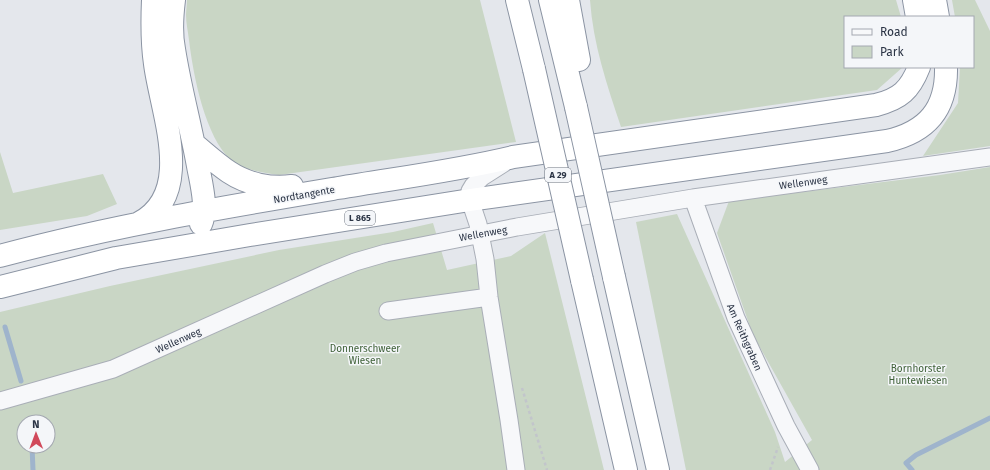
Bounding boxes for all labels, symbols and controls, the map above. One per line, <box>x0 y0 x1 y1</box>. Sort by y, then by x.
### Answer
legend <box>844 16 974 68</box>
text: Road <box>880 25 908 39</box>
text: Park <box>880 45 904 59</box>
road number: A 29 <box>545 168 571 182</box>
street label: Wellenweg <box>778 174 829 192</box>
street label: Nordtangente <box>272 184 336 206</box>
road number: L 865 <box>345 211 375 225</box>
street label: Wellenweg <box>458 224 509 244</box>
street label: Am Reithgraben <box>724 302 764 373</box>
street label: Wellenweg <box>154 325 204 356</box>
park label: Donnerschweer Wiesen <box>330 343 400 367</box>
park label: Bornhorster Huntewiesen <box>889 363 947 387</box>
north arrow <box>16 414 56 454</box>
text: N <box>32 418 40 431</box>

